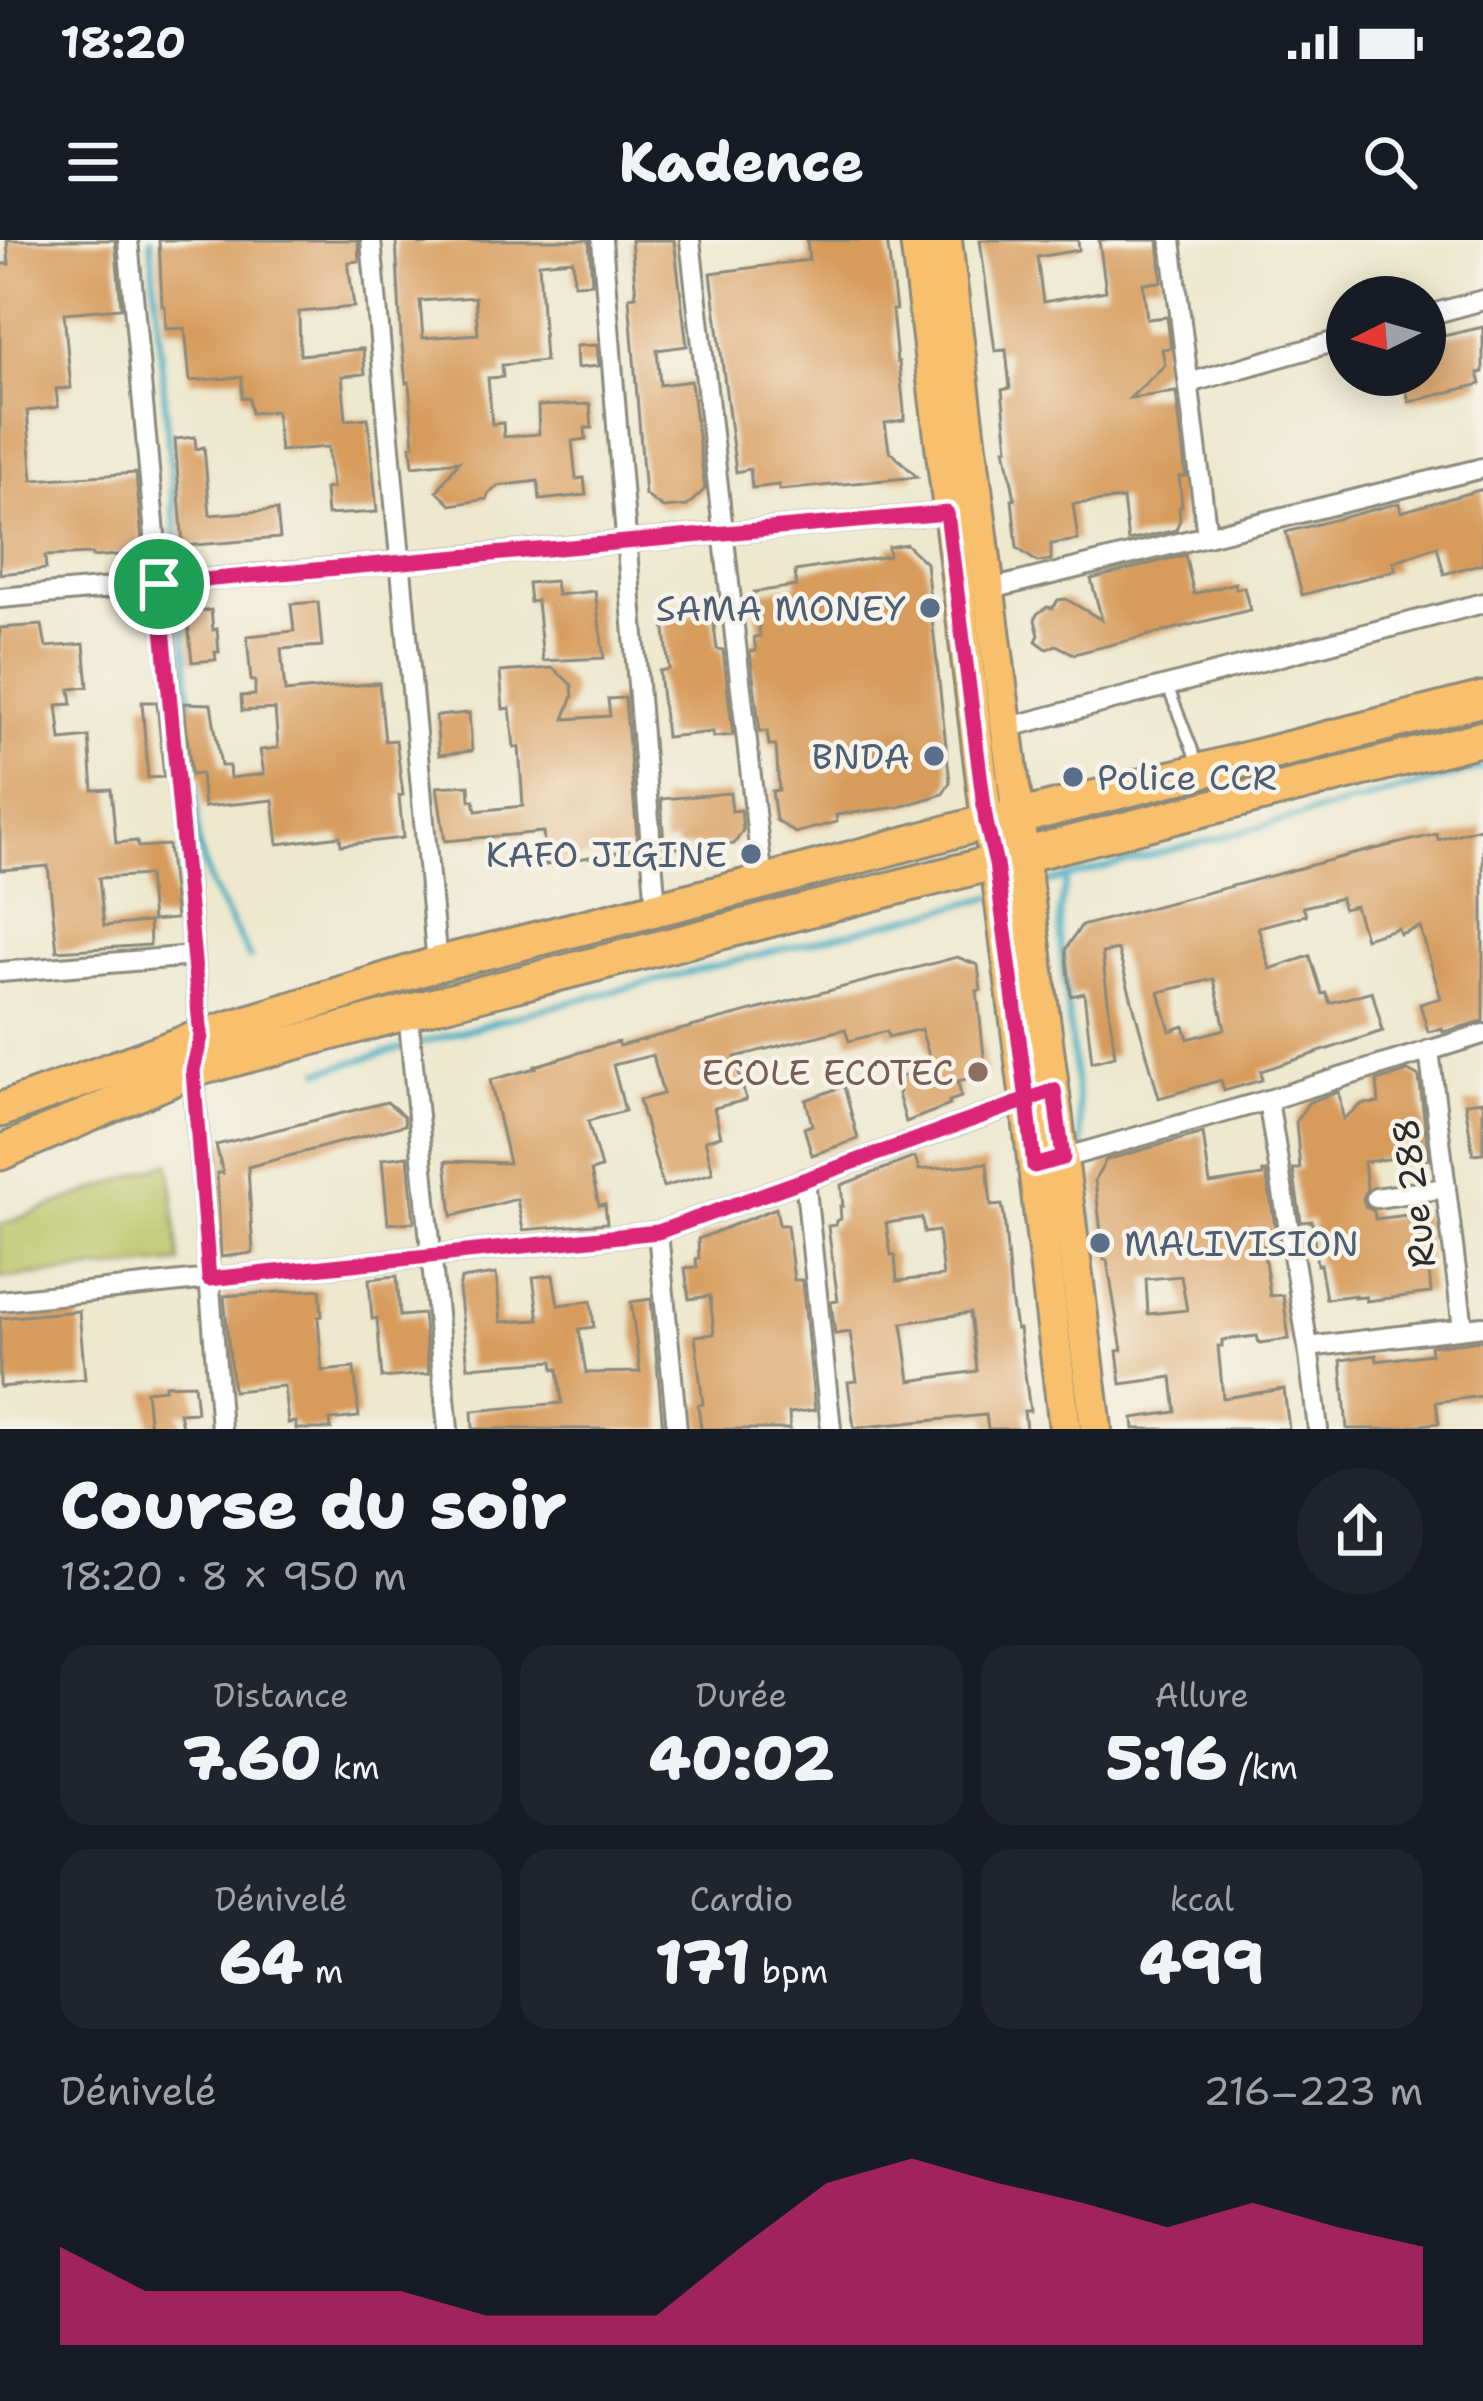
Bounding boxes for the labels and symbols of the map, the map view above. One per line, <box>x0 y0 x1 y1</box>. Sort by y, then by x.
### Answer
north arrow <box>1326 276 1446 396</box>
pin <box>108 533 210 635</box>
place label: SAMA MONEY <box>656 584 906 633</box>
marker: SAMA MONEY <box>917 595 943 621</box>
place label: BNDA <box>812 732 910 781</box>
marker: BNDA <box>921 743 947 769</box>
place label: Police CCR <box>1097 753 1277 802</box>
marker: Police CCR <box>1060 764 1086 790</box>
place label: KAFO JIGINE <box>485 830 727 879</box>
marker: KAFO JIGINE <box>738 841 764 867</box>
place label: ECOLE ECOTEC <box>701 1048 954 1097</box>
marker: ECOLE ECOTEC <box>965 1059 991 1085</box>
street label: Rue 288 <box>1380 1115 1448 1271</box>
place label: MALIVISION <box>1124 1219 1359 1268</box>
marker: MALIVISION <box>1087 1230 1113 1256</box>

